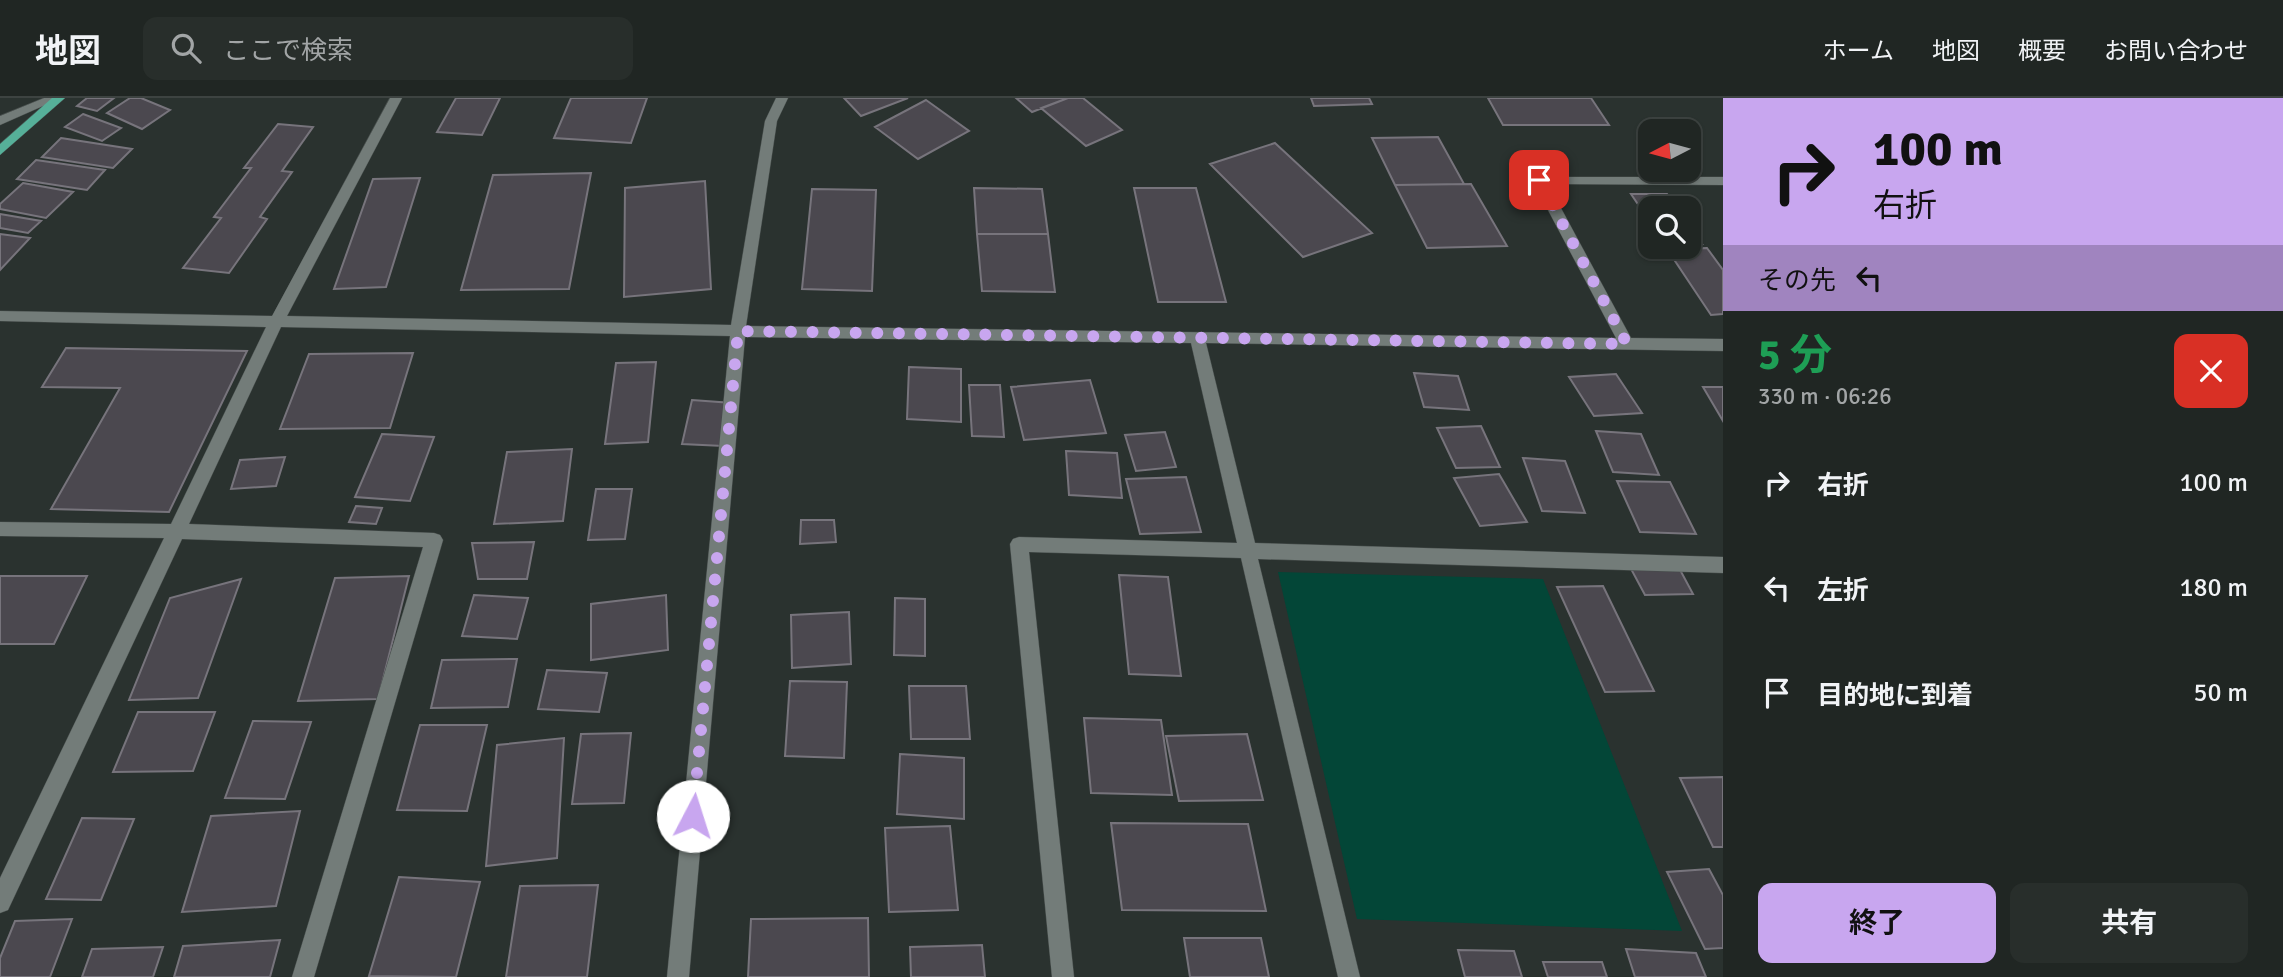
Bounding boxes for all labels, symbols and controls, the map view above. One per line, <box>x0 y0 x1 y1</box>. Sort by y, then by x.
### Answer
search box <box>143 17 633 80</box>
icon: search <box>167 29 205 67</box>
text: 地図 <box>35 31 101 72</box>
text: ここで検索 <box>223 35 353 67</box>
text: ホーム <box>1823 36 1894 66</box>
text: 地図 <box>1932 36 1980 66</box>
text: 概要 <box>2018 36 2066 66</box>
text: お問い合わせ <box>2104 36 2248 66</box>
north arrow <box>1638 119 1701 182</box>
map controls <box>1638 119 1701 259</box>
text: 100 m <box>1873 119 2003 179</box>
icon: right <box>1758 126 1849 217</box>
pin <box>1509 150 1569 210</box>
icon: arrive <box>1520 161 1558 199</box>
text: 右折 <box>1873 186 1937 225</box>
button: search <box>1638 196 1701 259</box>
icon: left <box>1850 259 1888 297</box>
text: その先 <box>1758 265 1836 297</box>
text: 5 分 <box>1758 330 1832 381</box>
button: close <box>2174 334 2248 408</box>
text: 330 m · 06:26 <box>1758 382 1892 411</box>
icon: right <box>1758 464 1796 502</box>
text: 100 m <box>2179 467 2248 499</box>
text: 右折 <box>1817 470 1869 502</box>
icon: left <box>1758 569 1796 607</box>
text: 180 m <box>2179 572 2248 604</box>
text: 左折 <box>1817 575 1869 607</box>
icon: arrive <box>1758 674 1796 712</box>
text: 50 m <box>2193 677 2248 709</box>
text: 目的地に到着 <box>1817 680 1973 712</box>
position arrow <box>656 779 730 853</box>
button: 終了 <box>1758 883 1996 963</box>
button: 共有 <box>2010 883 2248 963</box>

